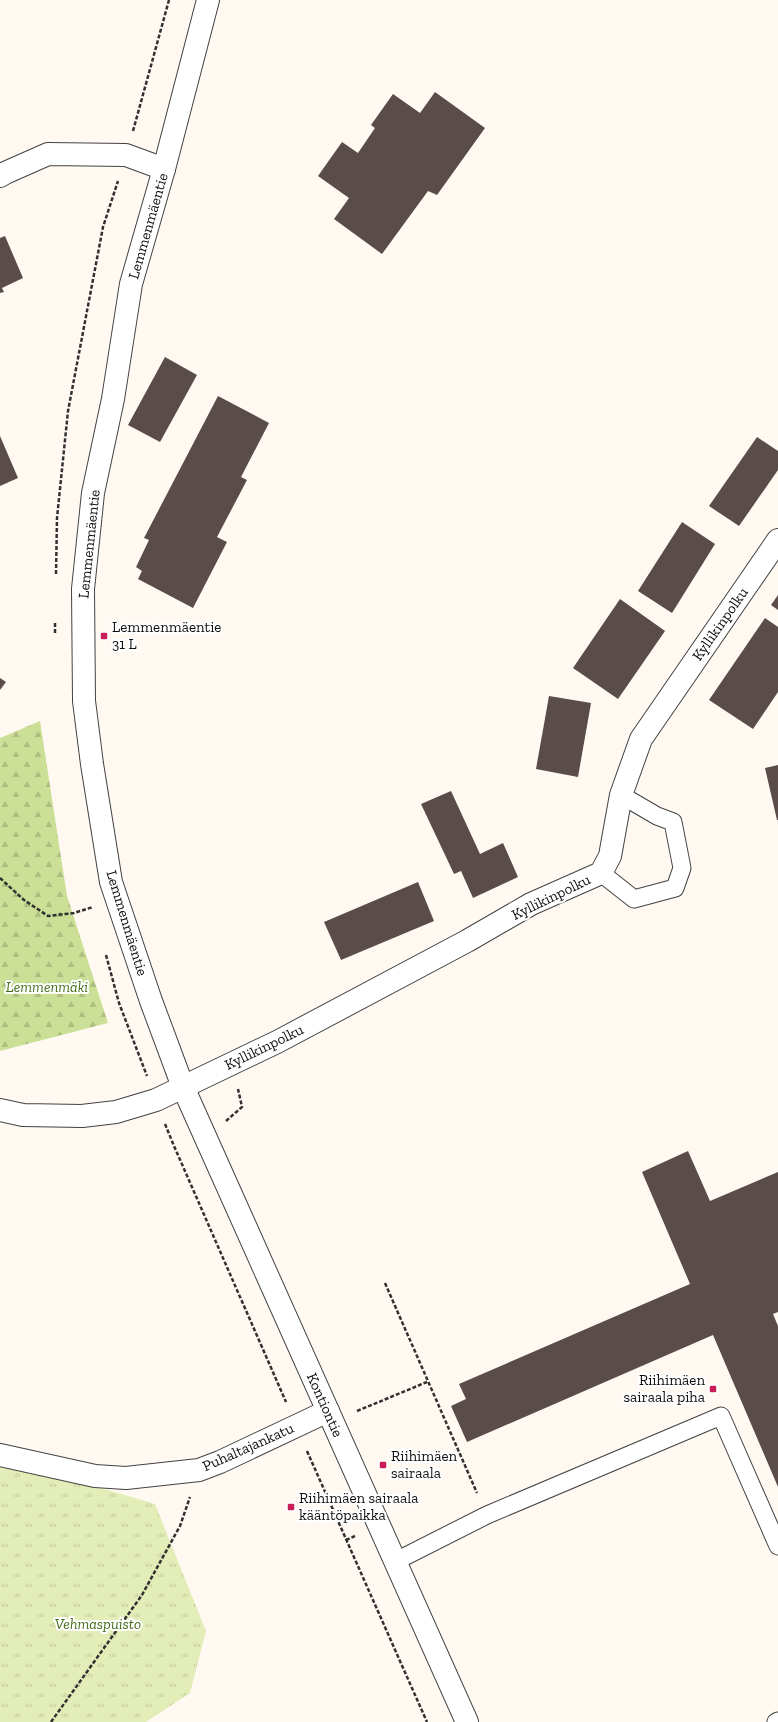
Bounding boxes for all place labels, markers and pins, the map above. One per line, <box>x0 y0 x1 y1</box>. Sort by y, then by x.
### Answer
place label: Lemmenmäentie 31 L <box>112 618 221 653</box>
marker: Lemmenmäentie 31 L <box>99 631 109 641</box>
place label: Riihimäen sairaala piha <box>623 1371 705 1406</box>
marker: Riihimäen sairaala piha <box>708 1384 718 1394</box>
place label: Riihimäen sairaala <box>391 1447 457 1482</box>
marker: Riihimäen sairaala <box>378 1460 388 1470</box>
place label: Riihimäen sairaala kääntöpaikka <box>299 1489 419 1524</box>
marker: Riihimäen sairaala kääntöpaikka <box>286 1502 296 1512</box>

